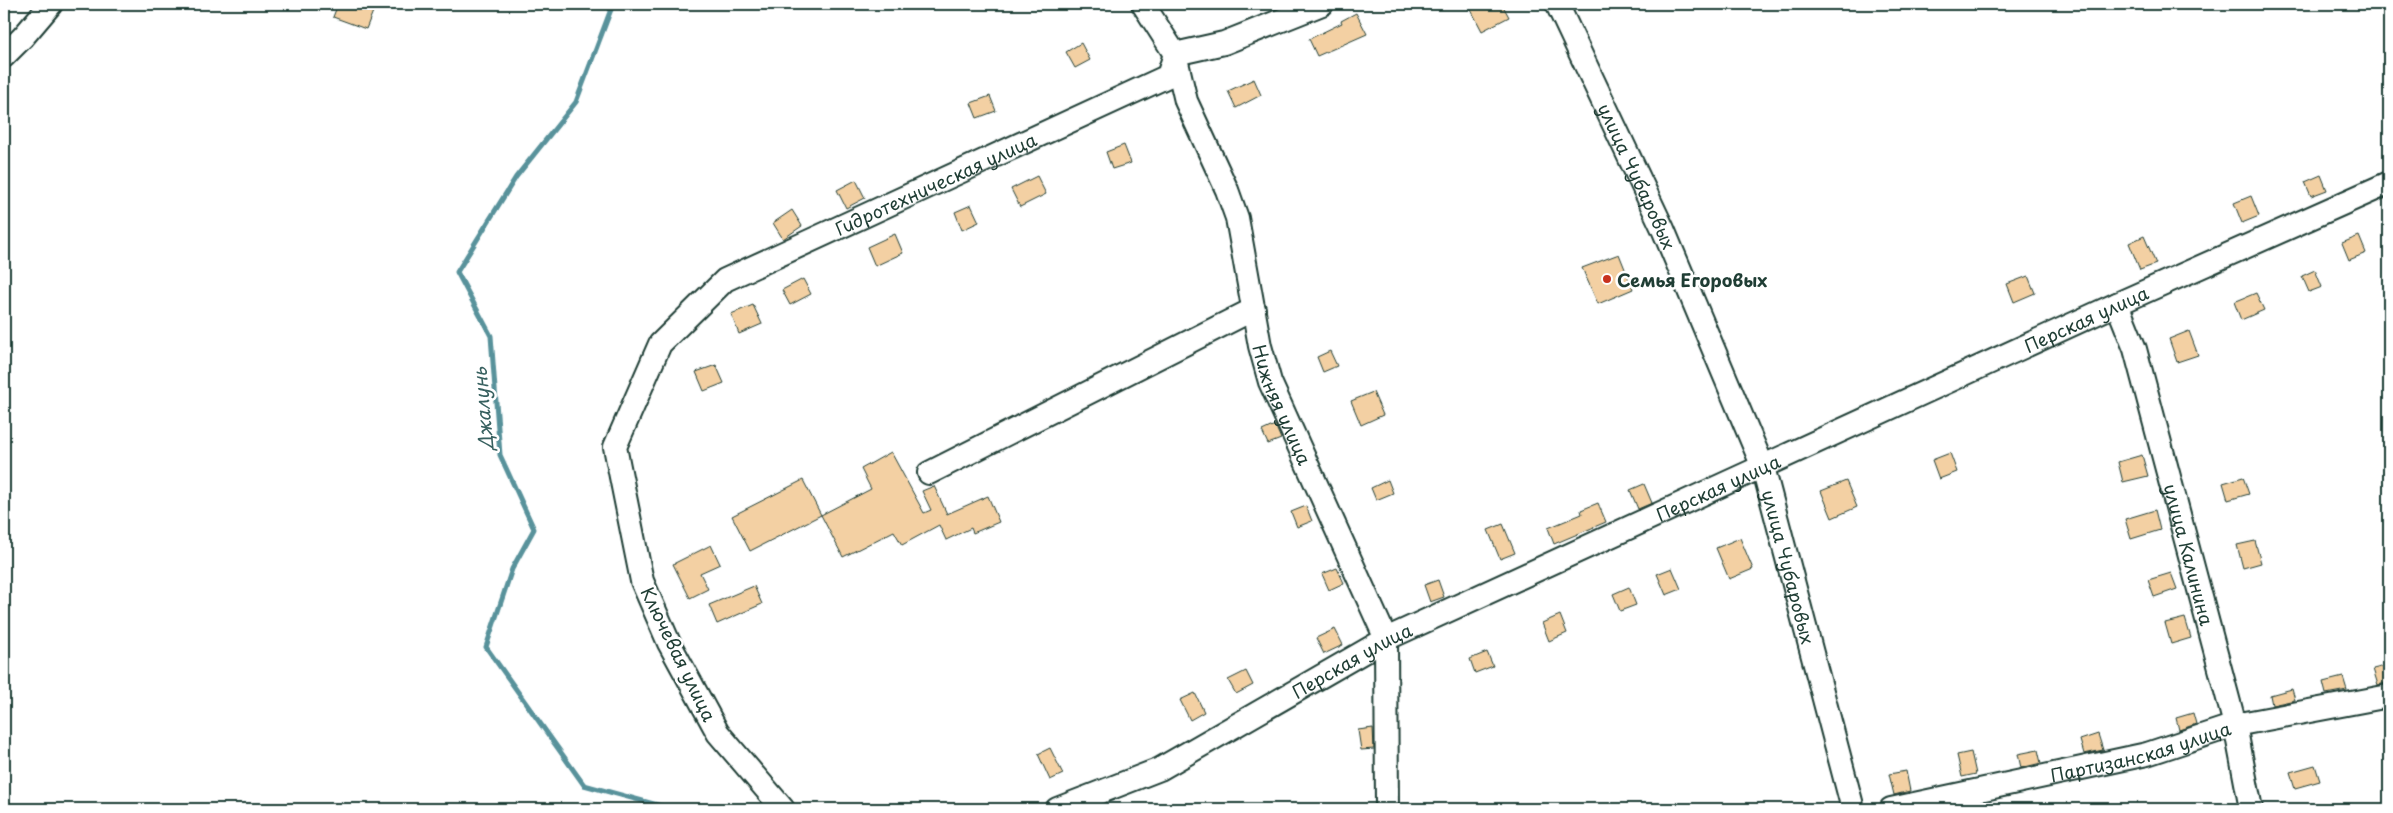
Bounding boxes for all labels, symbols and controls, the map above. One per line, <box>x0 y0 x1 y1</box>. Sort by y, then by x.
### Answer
street label: улица Чубаровых <box>1592 98 1683 253</box>
street label: Гидротехническая улица <box>830 125 1041 241</box>
place label: Семья Егоровых <box>1617 266 1767 293</box>
marker: Семья Егоровых <box>1601 273 1613 285</box>
street label: Перская улица <box>2019 278 2153 359</box>
street label: Нижняя улица <box>1247 341 1319 470</box>
water label: Джалунь <box>464 365 500 454</box>
street label: Перская улица <box>1651 447 1785 527</box>
street label: улица Калинина <box>2158 481 2222 629</box>
street label: улица Чубаровых <box>1756 487 1822 647</box>
street label: Ключевая улица <box>635 582 724 726</box>
street label: Перская улица <box>1286 615 1417 704</box>
street label: Партизанская улица <box>2047 714 2235 788</box>

